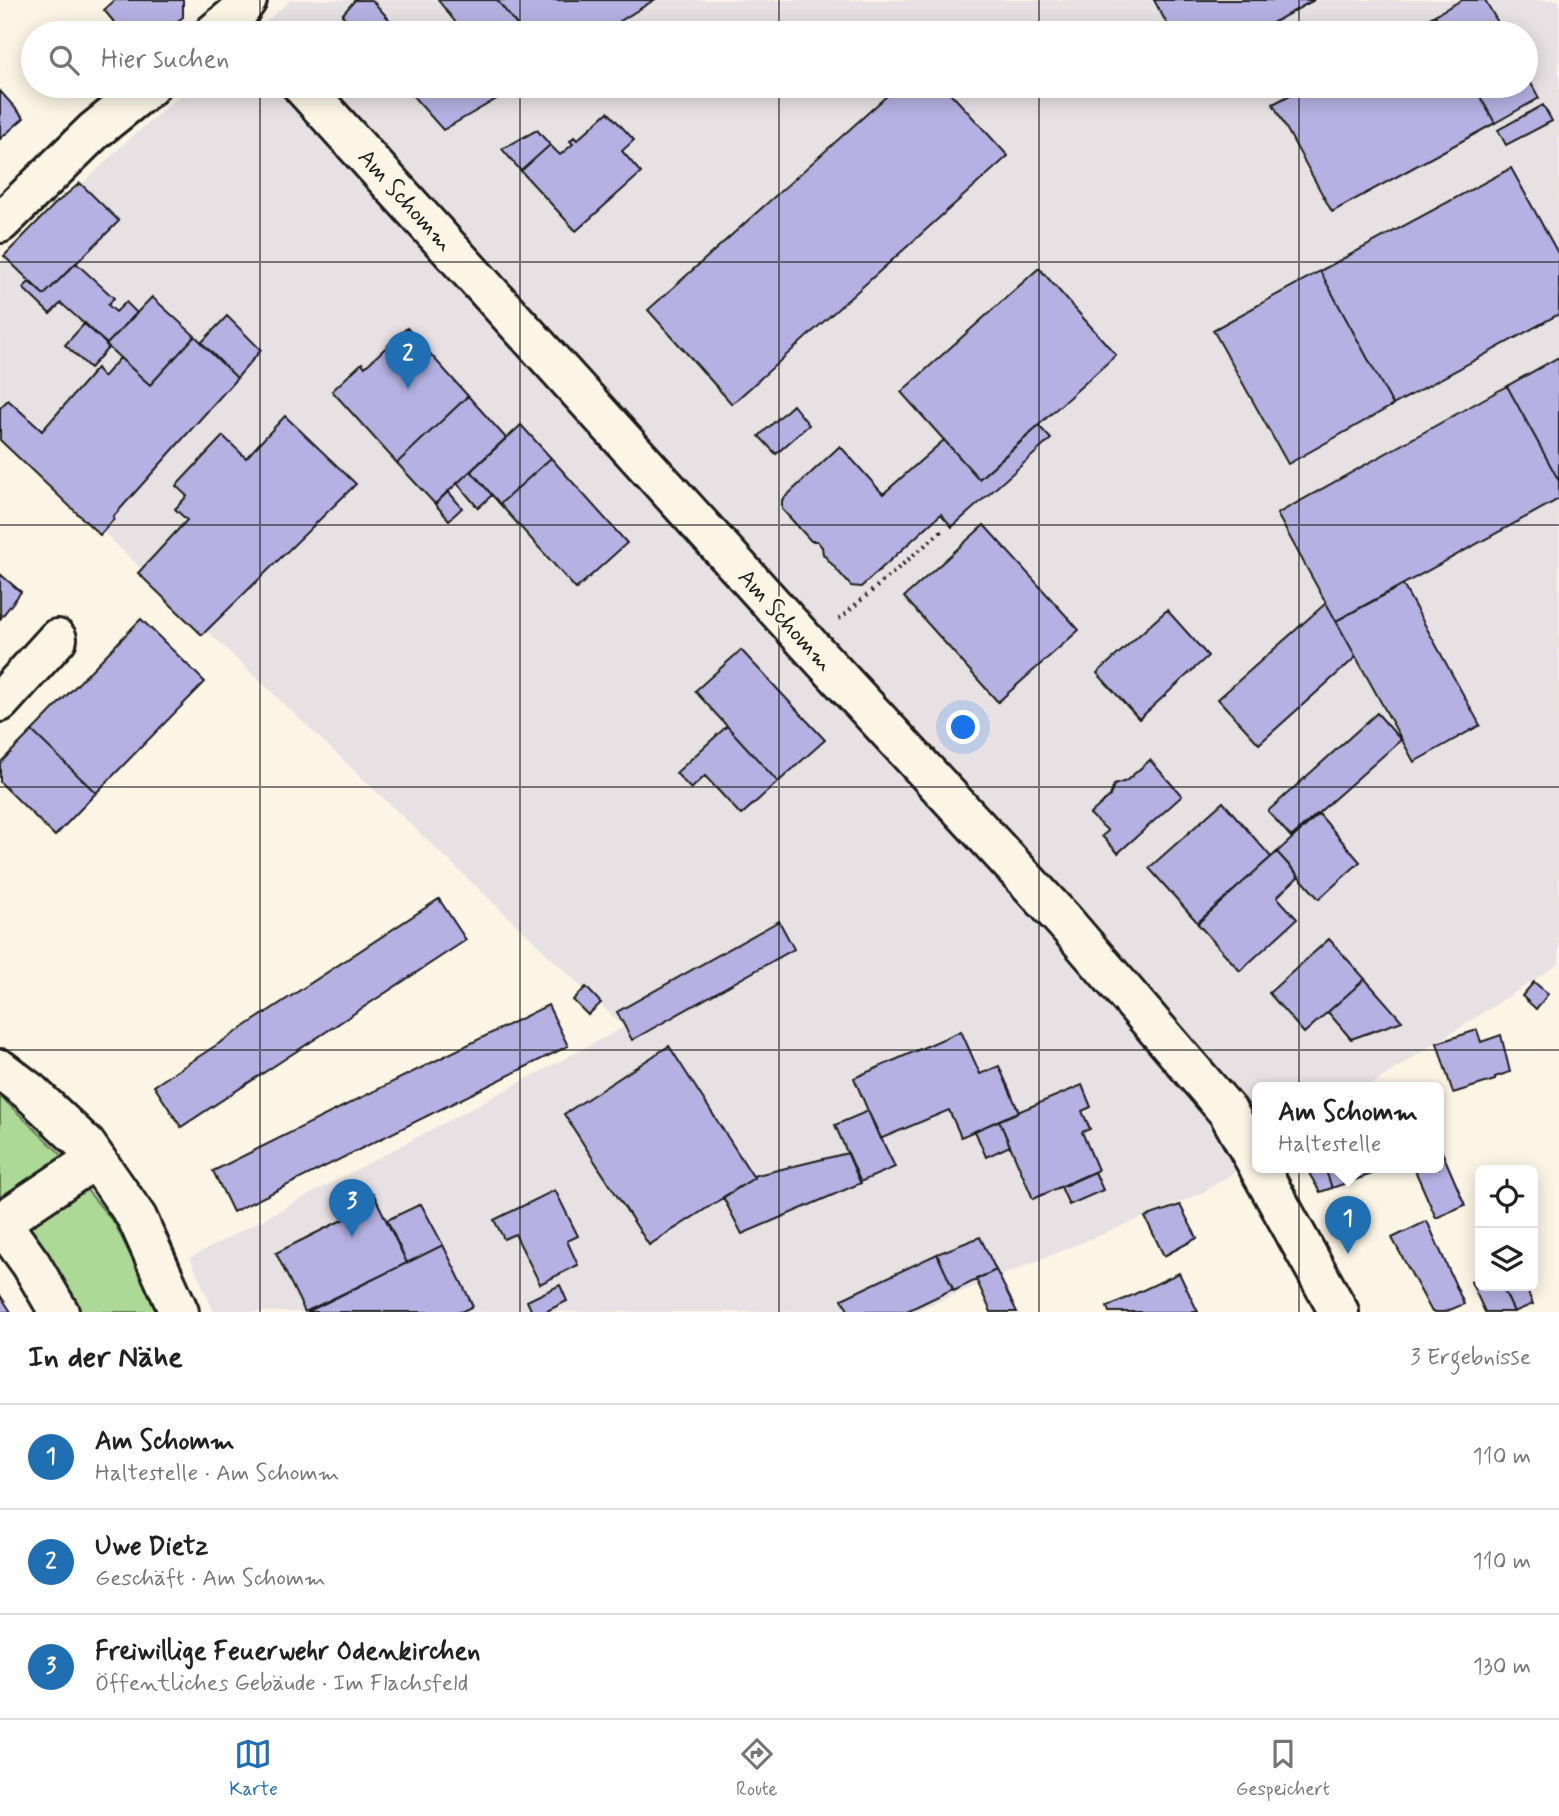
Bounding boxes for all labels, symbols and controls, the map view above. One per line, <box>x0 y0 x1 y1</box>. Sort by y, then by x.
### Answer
search box <box>21 21 1538 98</box>
icon: search <box>45 41 83 79</box>
text: Hier suchen <box>101 43 229 77</box>
street label: Am Schomm <box>350 143 460 259</box>
pin: 2 <box>385 331 431 389</box>
street label: Am Schomm <box>730 563 840 679</box>
your location <box>946 710 980 744</box>
popup <box>1252 1082 1444 1173</box>
text: Am Schomm <box>1278 1096 1418 1130</box>
text: Haltestelle <box>1278 1130 1381 1160</box>
map controls <box>1475 1165 1538 1291</box>
button: locate <box>1475 1165 1538 1228</box>
pin: 3 <box>329 1179 375 1237</box>
pin: 1 <box>1325 1196 1371 1254</box>
button: layers <box>1475 1228 1538 1291</box>
text: In der Nähe <box>28 1338 183 1377</box>
text: 3 Ergebnisse <box>1410 1343 1531 1373</box>
text: Am Schomm <box>95 1425 235 1459</box>
text: 1 <box>46 1442 56 1472</box>
text: 110 m <box>1472 1442 1531 1472</box>
text: Haltestelle · Am Schomm <box>95 1459 339 1489</box>
text: Uwe Dietz <box>95 1530 208 1564</box>
text: 2 <box>45 1547 57 1577</box>
text: 110 m <box>1472 1547 1531 1577</box>
text: Geschäft · Am Schomm <box>95 1564 326 1594</box>
text: Freiwillige Feuerwehr Odenkirchen <box>95 1635 480 1669</box>
text: 3 <box>46 1652 56 1682</box>
text: 130 m <box>1473 1652 1531 1682</box>
text: Öffentliches Gebäude · Im Flachsfeld <box>95 1669 468 1699</box>
tab: Karte <box>229 1735 278 1802</box>
tab: Route <box>736 1735 777 1802</box>
tab: Gespeichert <box>1236 1735 1330 1802</box>

